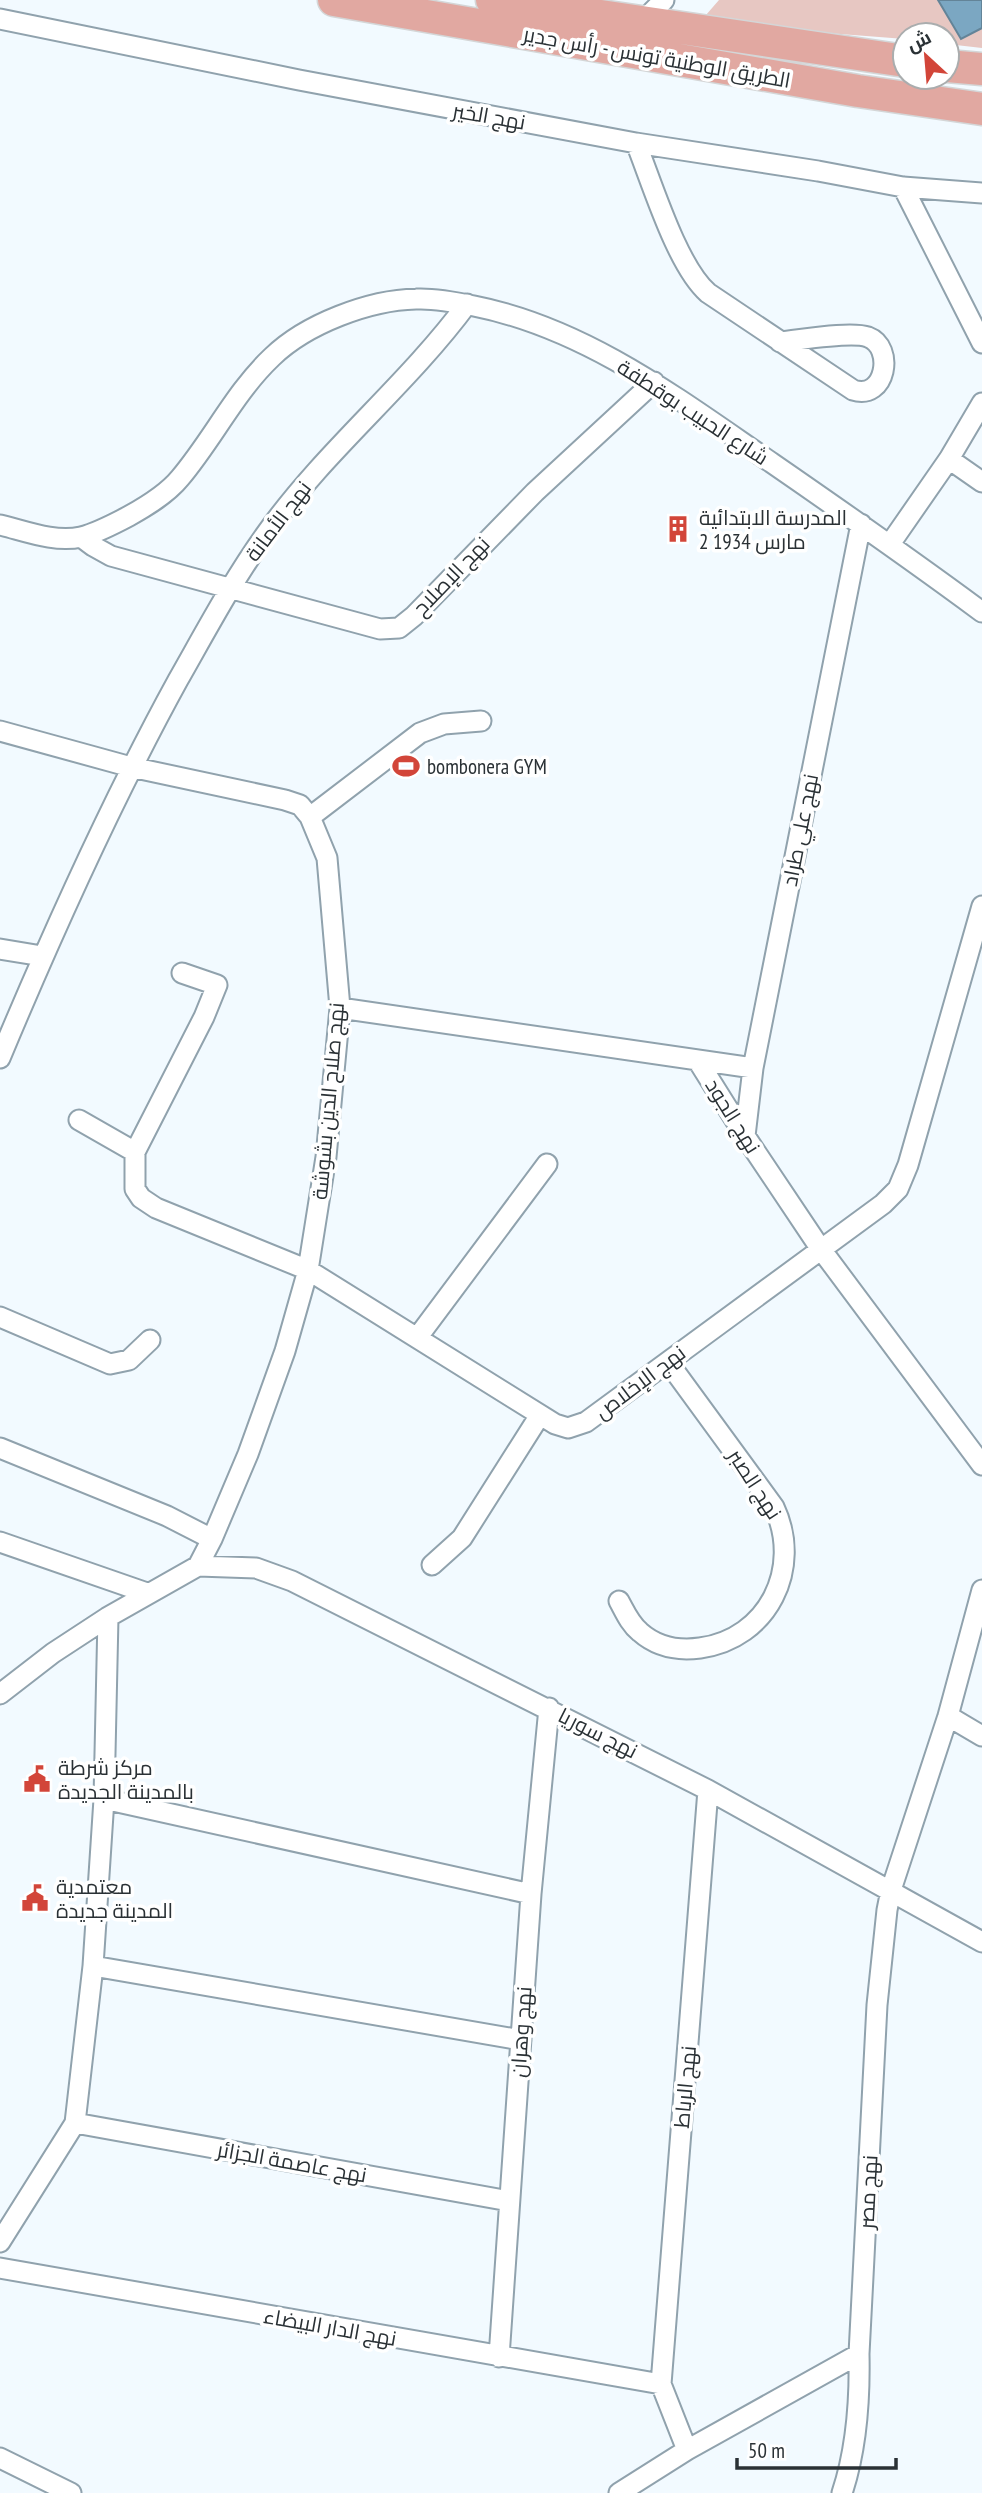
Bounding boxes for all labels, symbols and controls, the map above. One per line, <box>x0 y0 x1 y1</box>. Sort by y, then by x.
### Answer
street label: الطريق الوطنية تونس - رأس جدير <box>520 20 793 94</box>
north arrow <box>891 21 961 91</box>
text: ش <box>902 25 935 57</box>
street label: نهج الخير <box>449 96 528 137</box>
street label: شارع الحبيب بوقطفة <box>612 353 774 472</box>
street label: نهج الأمانة <box>239 475 318 567</box>
place label: المدرسة الابتدائية 2 مارس 1934 <box>699 504 847 555</box>
building icon: المدرسة الابتدائية 2 مارس 1934 <box>663 514 693 544</box>
street label: نهج الإصلاح <box>407 531 496 622</box>
sports icon: bombonera GYM <box>391 751 421 781</box>
place label: bombonera GYM <box>427 753 547 780</box>
street label: نهج علي طراد <box>776 772 827 889</box>
street label: نهج صلاح الدين بشوشة <box>306 1001 351 1201</box>
street label: نهج الجود <box>699 1073 767 1159</box>
street label: نهج الإخلاص <box>589 1339 691 1426</box>
street label: نهج الصبر <box>721 1443 788 1525</box>
street label: نهج سوريا <box>553 1702 642 1765</box>
place label: مركز شرطة بالمدينة الجديدة <box>58 1754 194 1805</box>
public building icon: مركز شرطة بالمدينة الجديدة <box>22 1764 52 1794</box>
place label: معتمدية المدينة جديدة <box>56 1873 173 1924</box>
public building icon: معتمدية المدينة جديدة <box>20 1883 50 1913</box>
street label: نهج وهران <box>504 1986 539 2079</box>
street label: نهج الرباط <box>668 2045 703 2129</box>
street label: نهج عاصمة الجزائر <box>214 2135 369 2189</box>
street label: نهج مصر <box>853 2154 884 2231</box>
street label: نهج الدار البيضاء <box>261 2302 399 2353</box>
scale bar <box>737 2426 896 2470</box>
text: 50 m <box>748 2437 785 2464</box>

